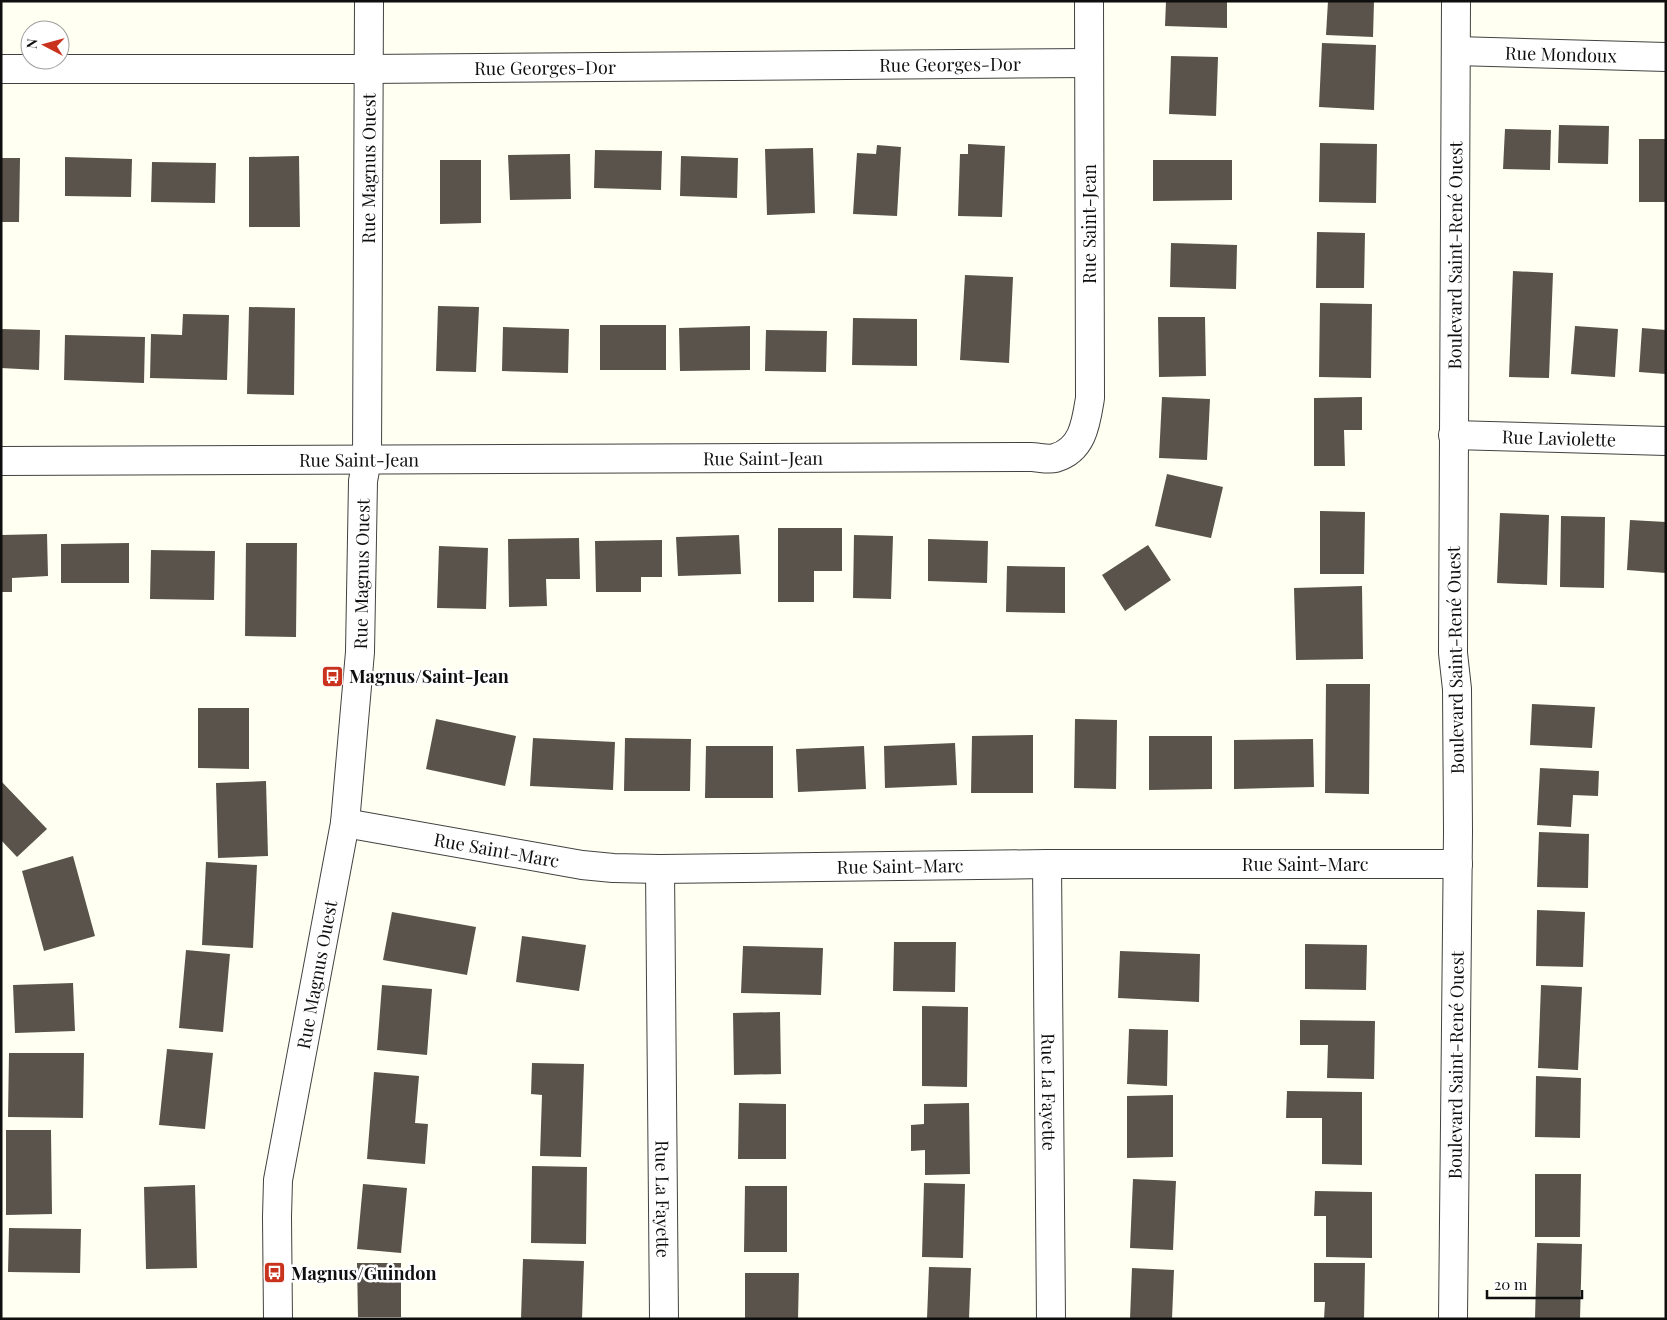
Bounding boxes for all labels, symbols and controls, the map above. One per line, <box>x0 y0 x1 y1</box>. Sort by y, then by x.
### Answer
north arrow <box>20 20 70 70</box>
text: N <box>22 38 42 50</box>
street label: Rue Mondoux <box>1505 40 1618 68</box>
street label: Rue Georges-Dor <box>879 52 1021 77</box>
street label: Rue Georges-Dor <box>474 55 616 80</box>
street label: Rue Magnus Ouest <box>356 92 381 244</box>
street label: Boulevard Saint-René Ouest <box>1442 140 1467 370</box>
street label: Rue Saint-Jean <box>1077 164 1101 284</box>
street label: Rue Laviolette <box>1502 424 1616 452</box>
street label: Rue Saint-Jean <box>703 446 823 470</box>
street label: Rue Saint-Jean <box>299 447 419 472</box>
street label: Rue Magnus Ouest <box>348 498 375 650</box>
street label: Boulevard Saint-René Ouest <box>1441 545 1469 774</box>
bus stop icon: Magnus/Saint-Jean <box>321 664 345 688</box>
place label: Magnus/Saint-Jean <box>349 664 509 688</box>
street label: Rue Saint-Marc <box>432 827 561 873</box>
street label: Rue Saint-Marc <box>1242 852 1369 876</box>
street label: Rue Saint-Marc <box>837 853 964 879</box>
street label: Rue Magnus Ouest <box>291 898 342 1051</box>
street label: Boulevard Saint-René Ouest <box>1442 950 1469 1179</box>
street label: Rue La Fayette <box>1036 1033 1062 1151</box>
street label: Rue La Fayette <box>650 1140 675 1258</box>
bus stop icon: Magnus/Guindon <box>263 1261 287 1285</box>
place label: Magnus/Guindon <box>291 1261 437 1285</box>
scale bar <box>1487 1268 1582 1300</box>
text: 20 m <box>1494 1274 1528 1294</box>

